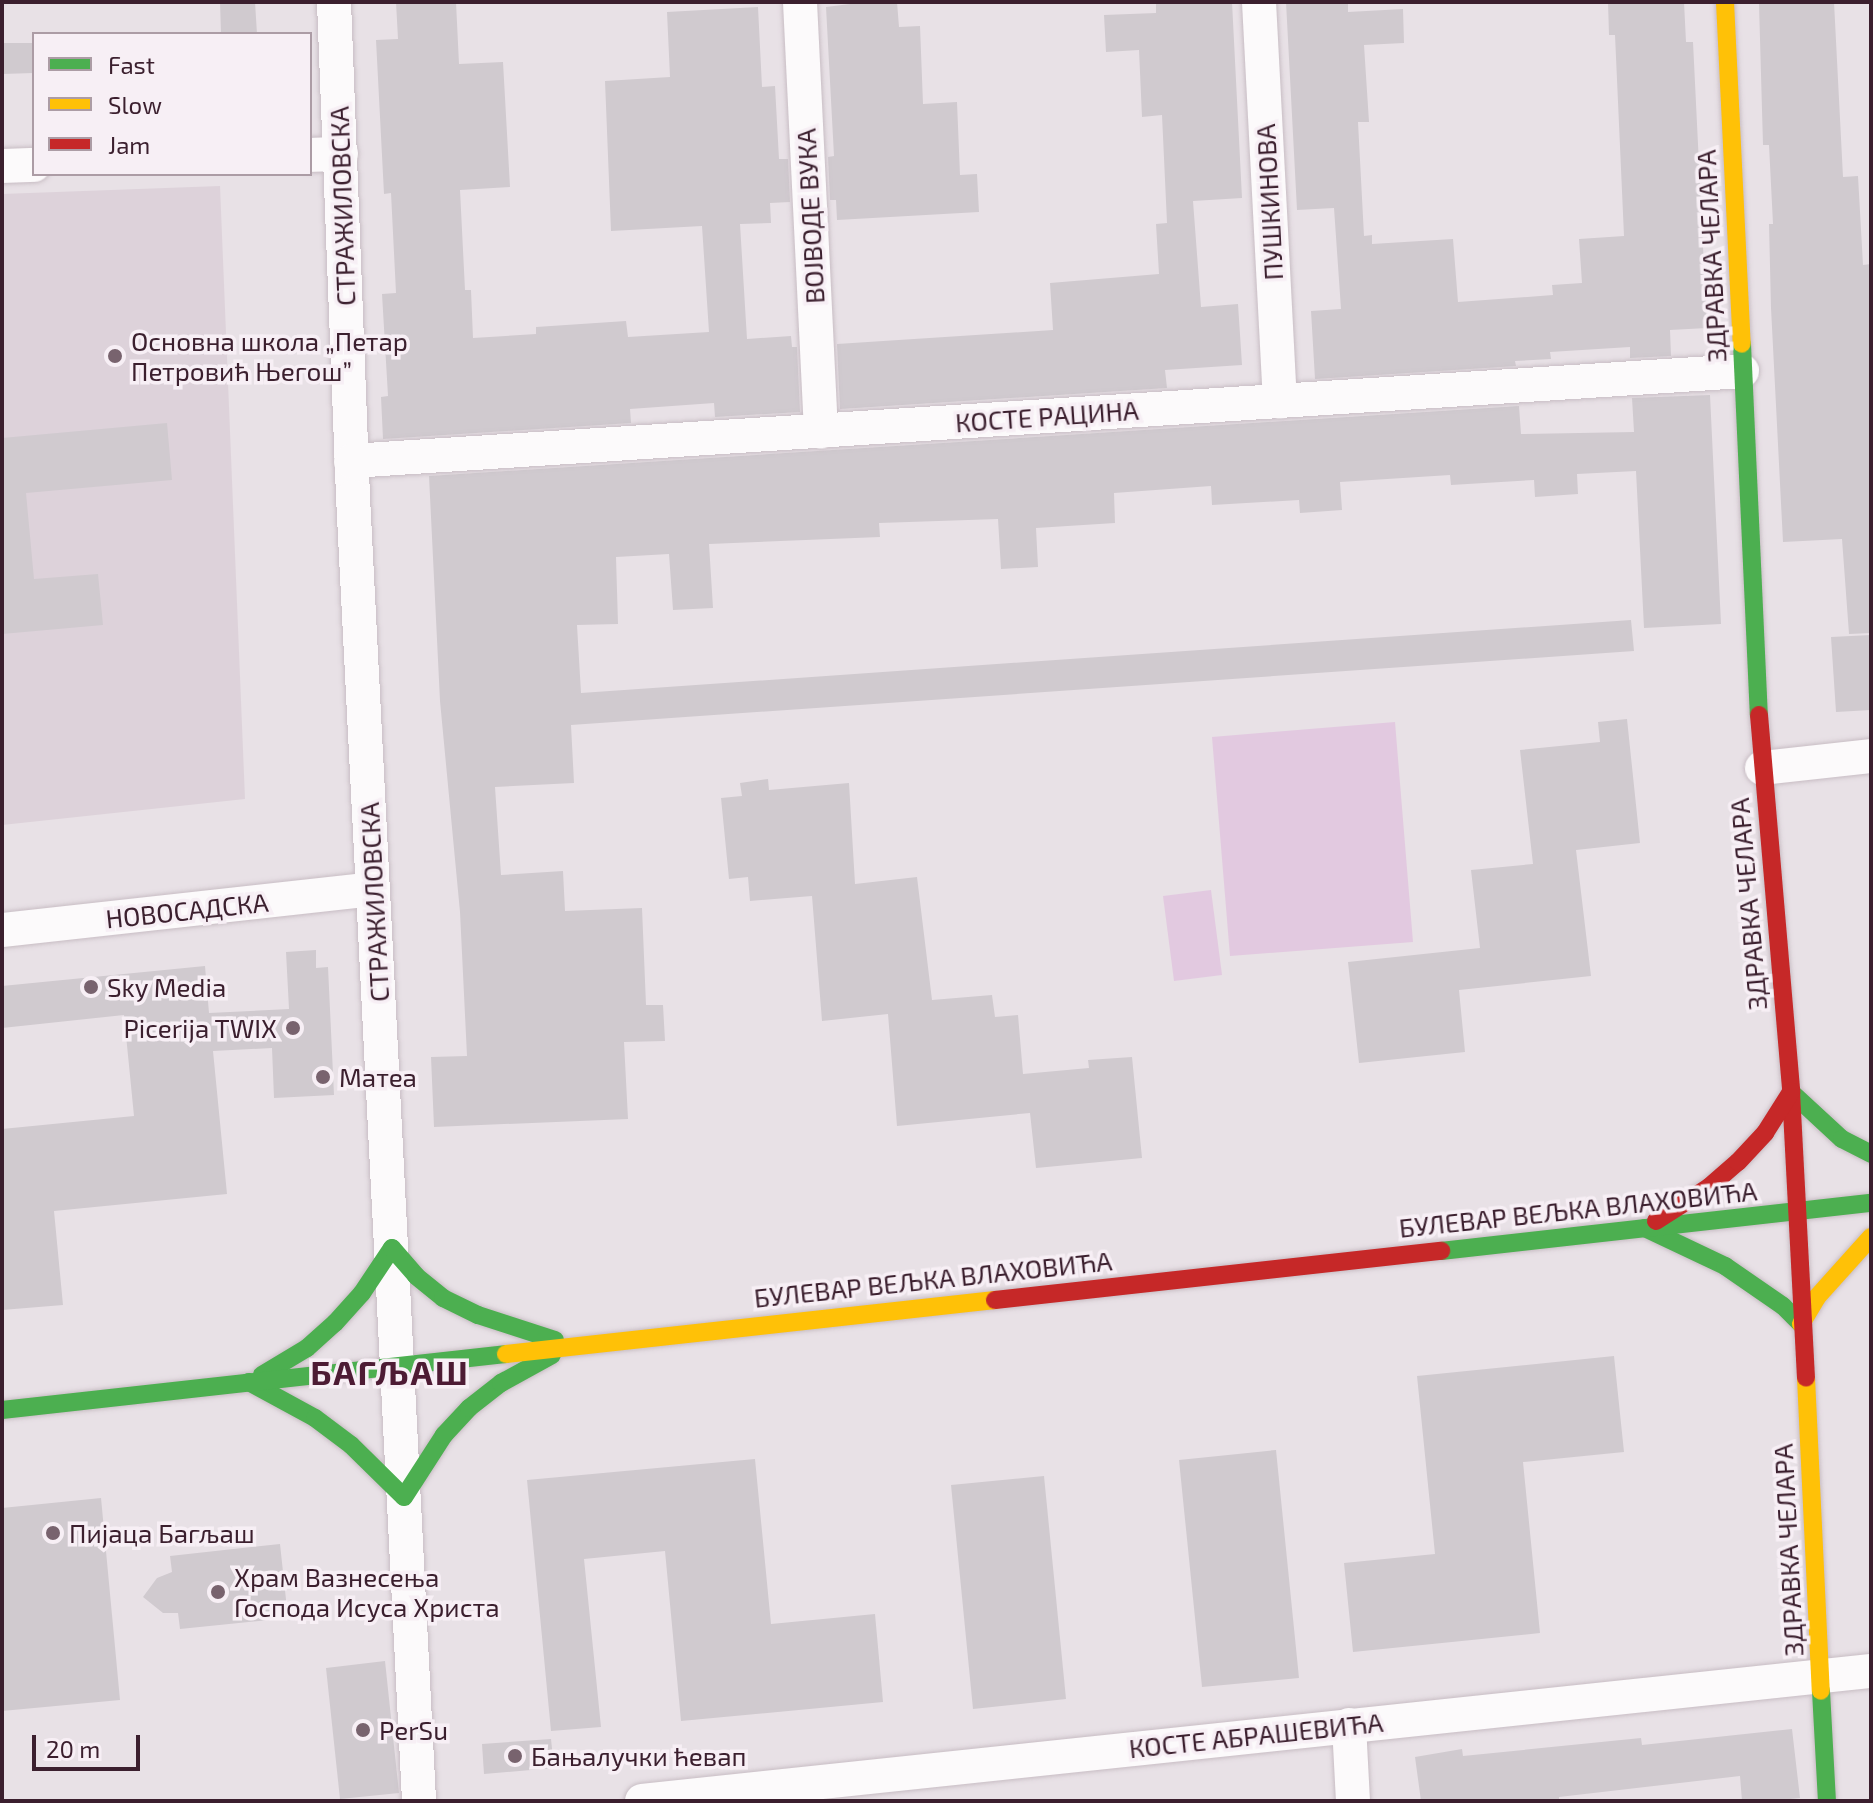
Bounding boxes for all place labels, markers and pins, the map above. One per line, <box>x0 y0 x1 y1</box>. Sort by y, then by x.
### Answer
place label: Основна школа „Петар Петровић Његош” <box>131 325 408 386</box>
marker: Основна школа „Петар Петровић Његош” <box>106 347 124 365</box>
place label: Sky Media <box>107 971 227 1003</box>
marker: Sky Media <box>82 978 100 996</box>
place label: Picerija TWIX <box>123 1012 277 1044</box>
marker: Picerija TWIX <box>284 1019 302 1037</box>
place label: Матеа <box>339 1061 417 1093</box>
marker: Матеа <box>314 1068 332 1086</box>
place label: Пијаца Багљаш <box>69 1517 255 1549</box>
marker: Пијаца Багљаш <box>44 1524 62 1542</box>
place label: Храм Вазнесења Господа Исуса Христа <box>234 1561 500 1622</box>
marker: Храм Вазнесења Господа Исуса Христа <box>209 1583 227 1601</box>
place label: PerSu <box>379 1714 448 1746</box>
marker: PerSu <box>354 1721 372 1739</box>
place label: Бањалучки ћевап <box>531 1740 747 1772</box>
marker: Бањалучки ћевап <box>506 1747 524 1765</box>

